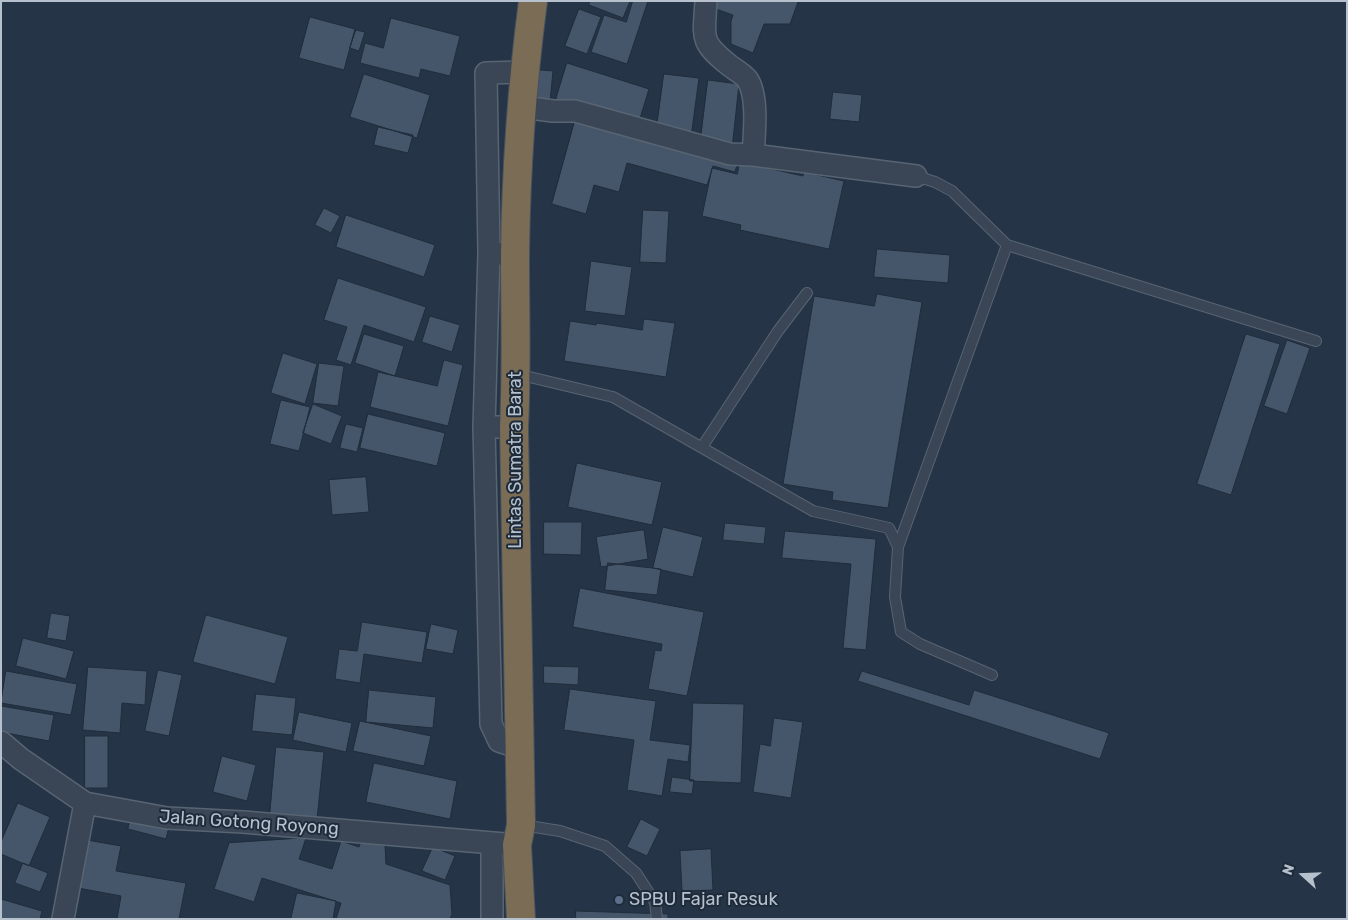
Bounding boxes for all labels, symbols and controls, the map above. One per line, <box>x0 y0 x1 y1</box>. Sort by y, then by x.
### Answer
street label: Lintas Sumatra Barat <box>505 371 527 549</box>
street label: Jalan Gotong Royong <box>158 806 340 840</box>
north arrow <box>1278 850 1328 900</box>
text: N <box>1279 862 1298 877</box>
place label: SPBU Fajar Resuk <box>629 889 778 911</box>
marker: SPBU Fajar Resuk <box>613 894 625 906</box>

